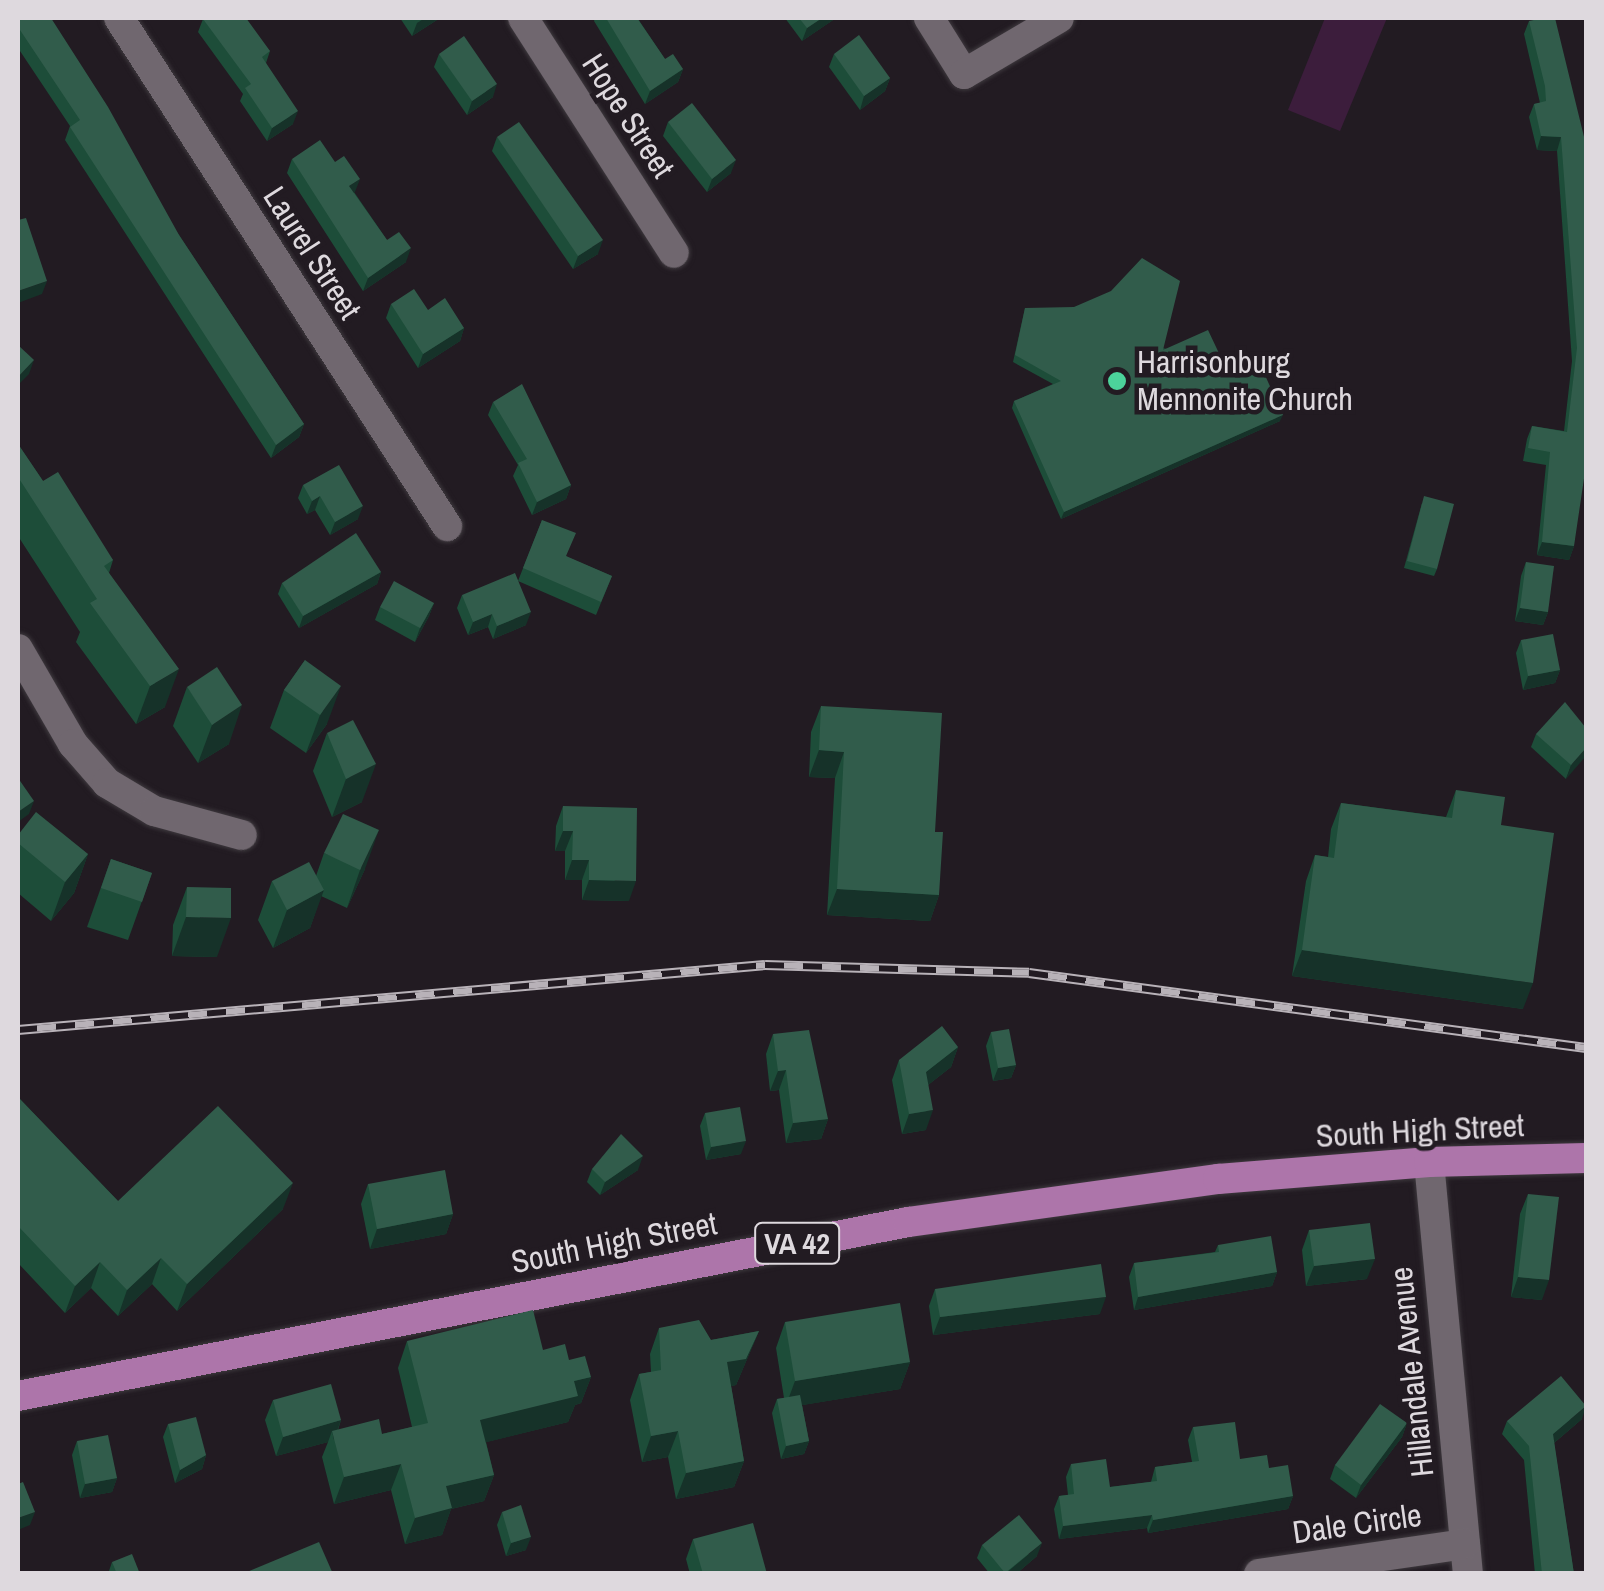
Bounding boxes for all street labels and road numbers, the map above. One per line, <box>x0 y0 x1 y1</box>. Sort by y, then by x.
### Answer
street label: Hope Street <box>574 47 682 185</box>
street label: Laurel Street <box>255 180 369 326</box>
street label: South High Street <box>1315 1106 1525 1156</box>
street label: South High Street <box>508 1204 720 1282</box>
road number: VA 42 <box>752 1218 842 1268</box>
street label: Hillandale Avenue <box>1382 1264 1442 1480</box>
street label: Dale Circle <box>1290 1496 1424 1552</box>

